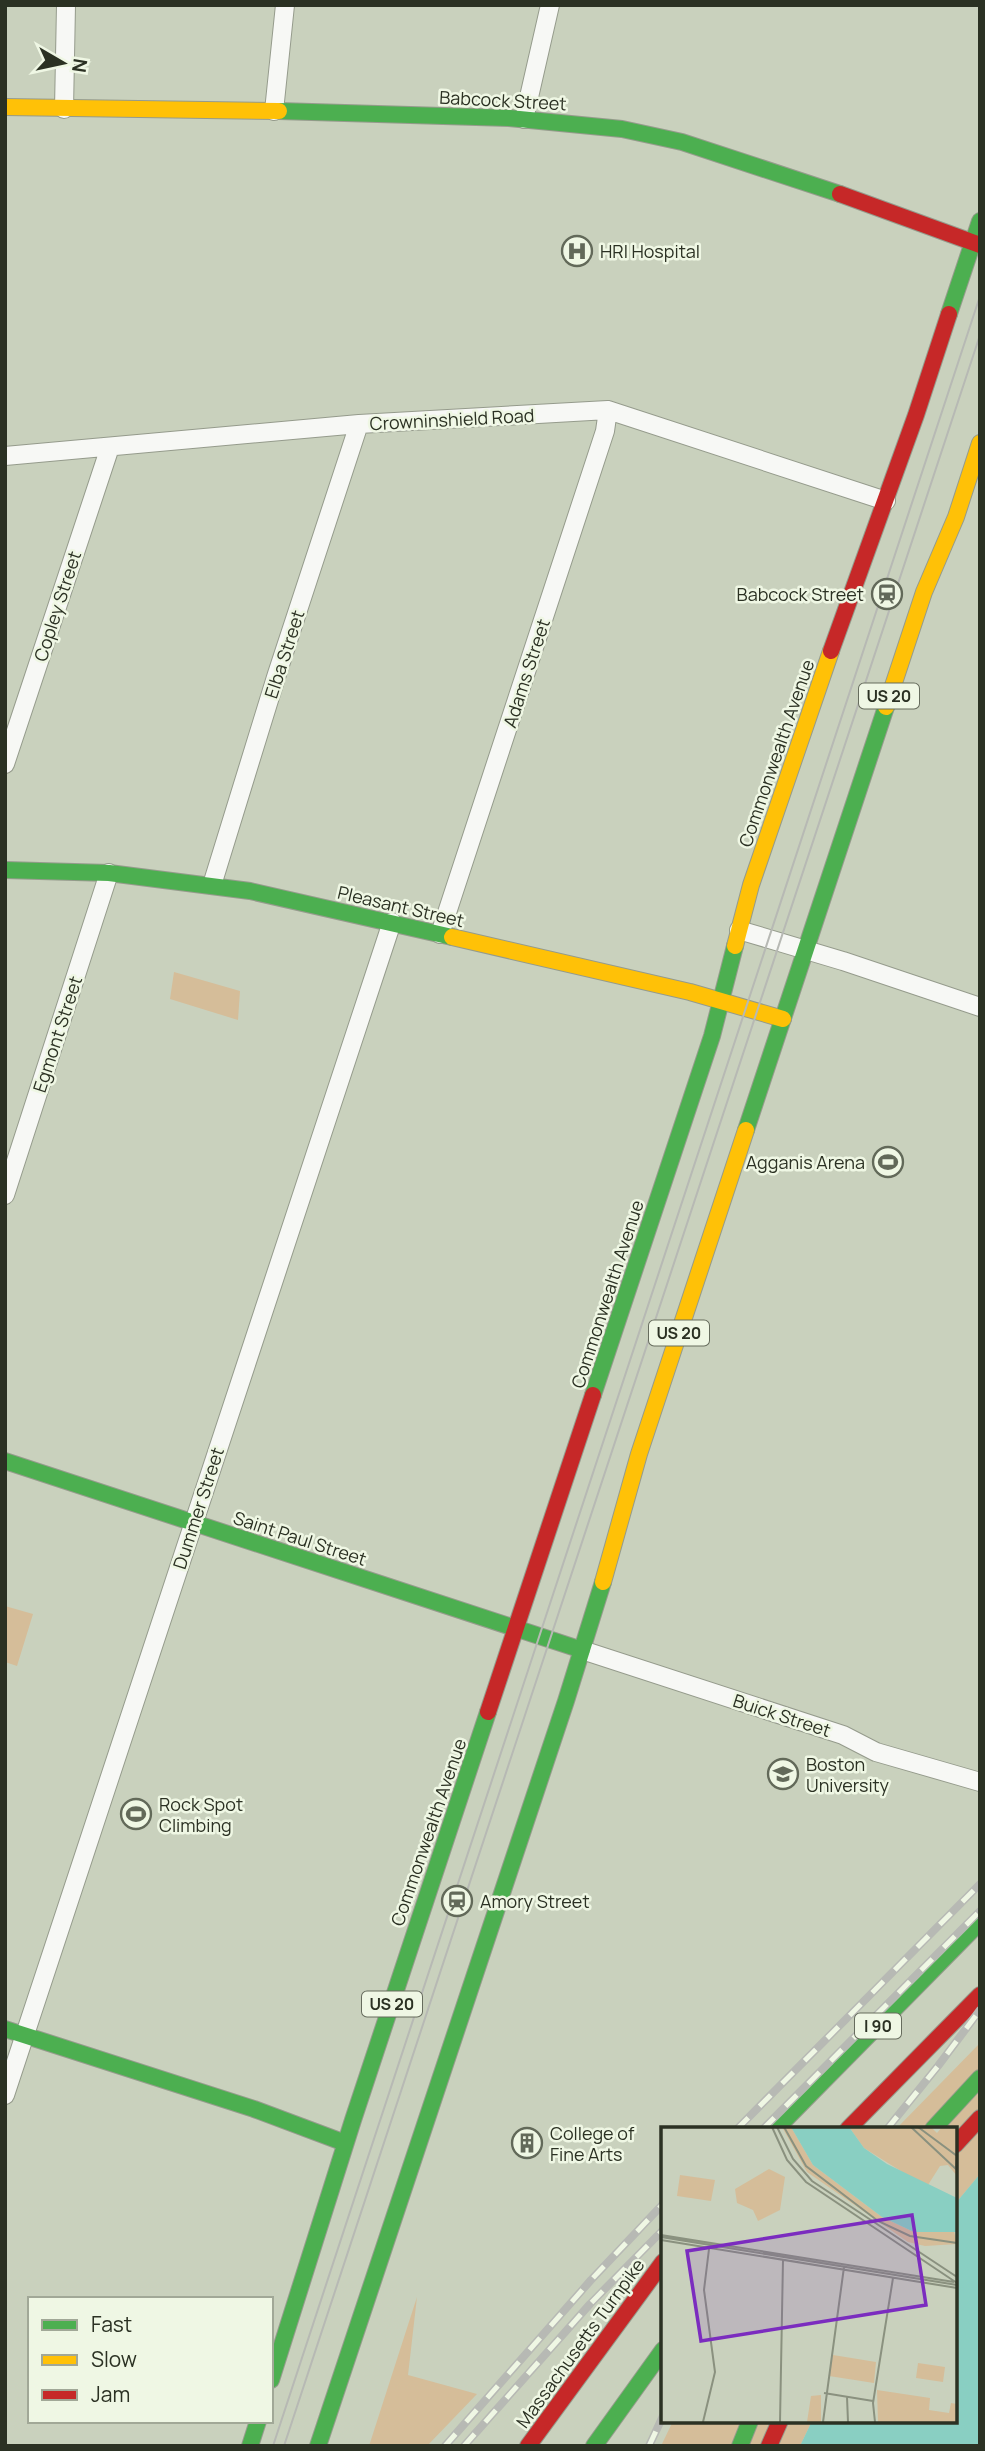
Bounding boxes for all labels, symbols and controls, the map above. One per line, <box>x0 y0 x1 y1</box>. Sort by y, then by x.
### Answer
north arrow <box>28 28 98 98</box>
text: N <box>66 57 94 74</box>
street label: Babcock Street <box>439 85 567 115</box>
hospital icon: HRI Hospital <box>560 234 594 268</box>
place label: HRI Hospital <box>600 239 700 263</box>
street label: Crowninshield Road <box>369 403 535 435</box>
street label: Copley Street <box>28 548 86 664</box>
station icon: Babcock Street <box>870 577 904 611</box>
place label: Babcock Street <box>737 582 864 606</box>
street label: Elba Street <box>258 607 310 701</box>
street label: Adams Street <box>497 615 555 731</box>
street label: Commonwealth Avenue <box>733 656 819 850</box>
road number: US 20 <box>859 684 919 708</box>
street label: Pleasant Street <box>335 880 467 932</box>
street label: Egmont Street <box>27 973 87 1095</box>
sports icon: Agganis Arena <box>871 1145 905 1179</box>
place label: Agganis Arena <box>746 1150 865 1174</box>
street label: Commonwealth Avenue <box>565 1197 649 1391</box>
road number: US 20 <box>649 1320 709 1345</box>
street label: Dummer Street <box>167 1444 229 1572</box>
street label: Saint Paul Street <box>230 1505 370 1571</box>
street label: Buick Street <box>730 1688 834 1742</box>
street label: Commonwealth Avenue <box>385 1735 471 1929</box>
place label: Boston University <box>806 1752 890 1797</box>
school or university icon: Boston University <box>766 1757 800 1791</box>
place label: Rock Spot Climbing <box>159 1792 243 1837</box>
sports icon: Rock Spot Climbing <box>119 1797 153 1831</box>
station icon: Amory Street <box>440 1884 474 1918</box>
place label: Amory Street <box>480 1889 590 1913</box>
road number: US 20 <box>362 1992 422 2016</box>
road number: I 90 <box>855 2014 901 2038</box>
place label: College of Fine Arts <box>550 2121 635 2166</box>
building icon: College of Fine Arts <box>510 2126 544 2160</box>
inset map <box>661 2127 957 2423</box>
street label: Massachusetts Turnpike <box>510 2254 650 2432</box>
legend <box>28 2297 273 2423</box>
text: Fast <box>91 2310 132 2338</box>
text: Slow <box>91 2345 137 2373</box>
text: Jam <box>91 2380 130 2408</box>

